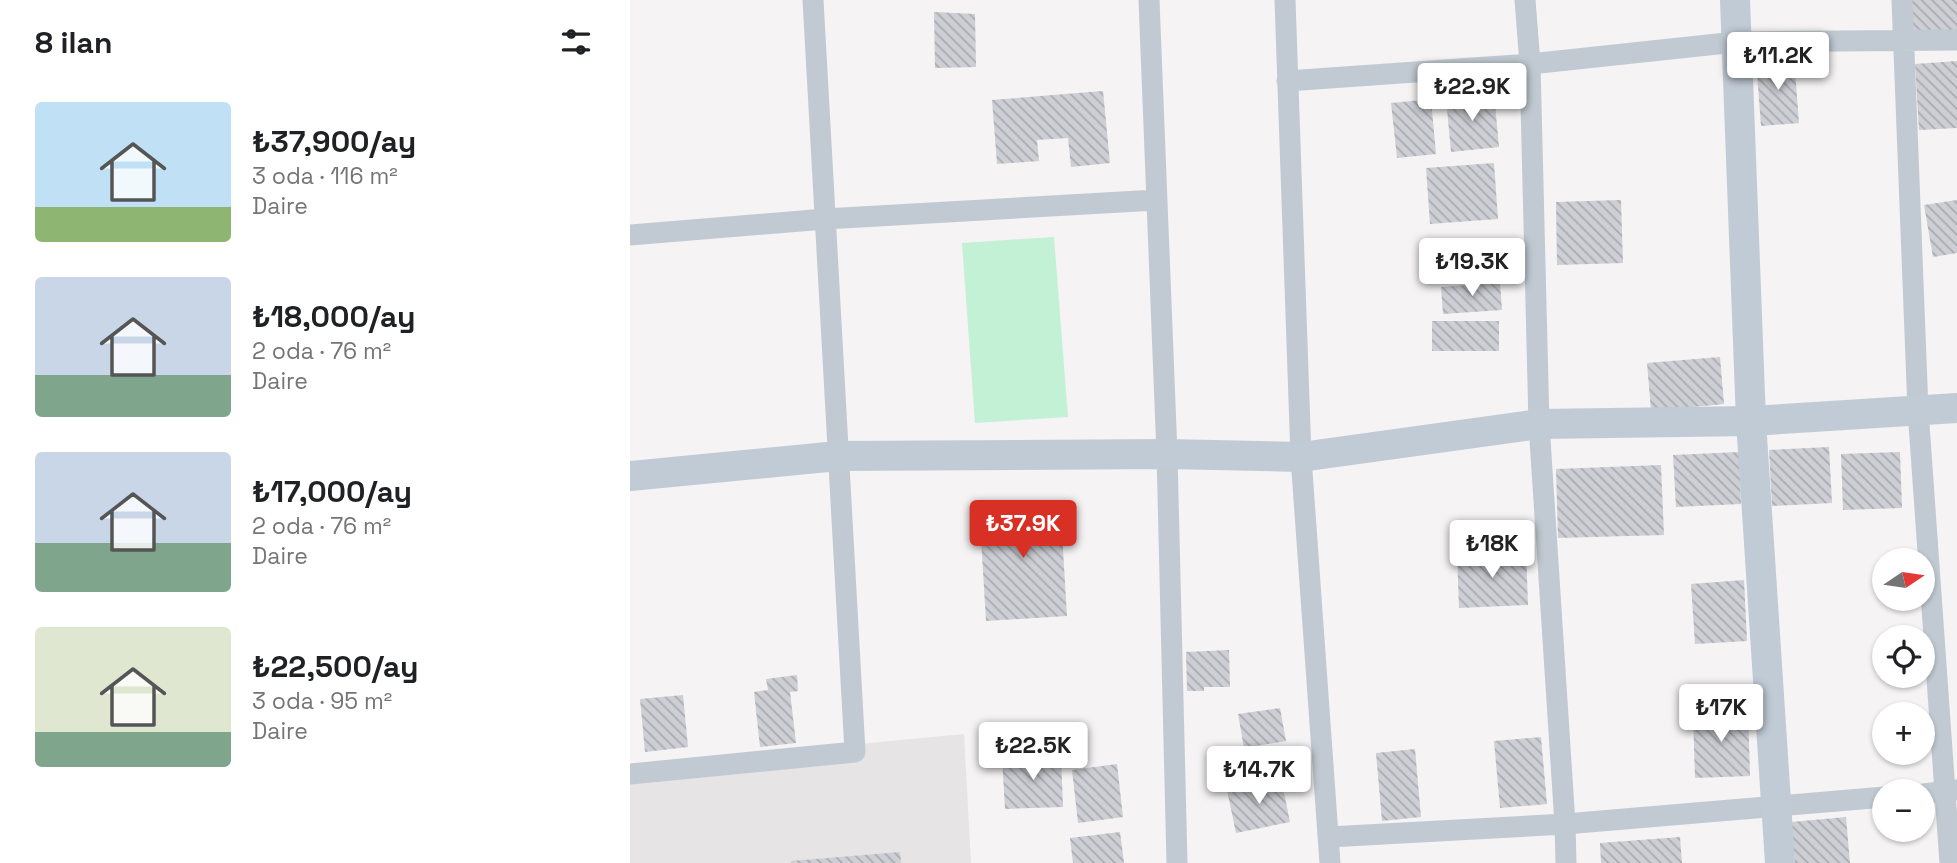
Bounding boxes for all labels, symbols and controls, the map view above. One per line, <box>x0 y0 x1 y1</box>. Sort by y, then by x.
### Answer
text: 8 ilan <box>35 23 112 62</box>
icon: filters <box>557 23 595 61</box>
pin: ₺11.2K <box>1721 32 1835 92</box>
text: ₺11.2K <box>1743 40 1813 70</box>
pin: ₺22.9K <box>1415 64 1529 123</box>
text: ₺22.9K <box>1434 71 1510 101</box>
text: ₺37,900/ay <box>252 122 416 161</box>
icon: home <box>91 130 175 214</box>
text: 3 oda · 116 m² <box>252 161 398 191</box>
text: Daire <box>252 191 308 221</box>
pin: ₺19.3K <box>1415 238 1529 298</box>
text: ₺19.3K <box>1435 246 1509 276</box>
text: ₺18,000/ay <box>252 297 416 336</box>
icon: home <box>91 305 175 389</box>
text: 2 oda · 76 m² <box>252 336 391 366</box>
text: Daire <box>252 366 308 396</box>
text: ₺17,000/ay <box>252 472 412 511</box>
icon: home <box>91 480 175 564</box>
pin: ₺37.9K <box>966 500 1080 560</box>
text: ₺37.9K <box>986 508 1060 538</box>
text: 2 oda · 76 m² <box>252 511 391 541</box>
pin: ₺18K <box>1451 520 1533 580</box>
text: ₺18K <box>1466 528 1518 558</box>
text: Daire <box>252 541 308 571</box>
north arrow <box>1872 548 1936 611</box>
map controls <box>1872 548 1935 842</box>
button: locate <box>1872 625 1935 688</box>
text: ₺22,500/ay <box>252 647 419 686</box>
icon: home <box>91 655 175 739</box>
pin: ₺17K <box>1680 684 1762 744</box>
text: 3 oda · 95 m² <box>252 686 392 716</box>
text: ₺17K <box>1695 692 1747 722</box>
button: + <box>1872 702 1935 765</box>
text: Daire <box>252 716 308 746</box>
pin: ₺22.5K <box>976 722 1090 782</box>
text: ₺22.5K <box>995 730 1071 760</box>
pin: ₺14.7K <box>1202 746 1316 806</box>
text: ₺14.7K <box>1223 754 1295 784</box>
button: − <box>1872 779 1935 842</box>

